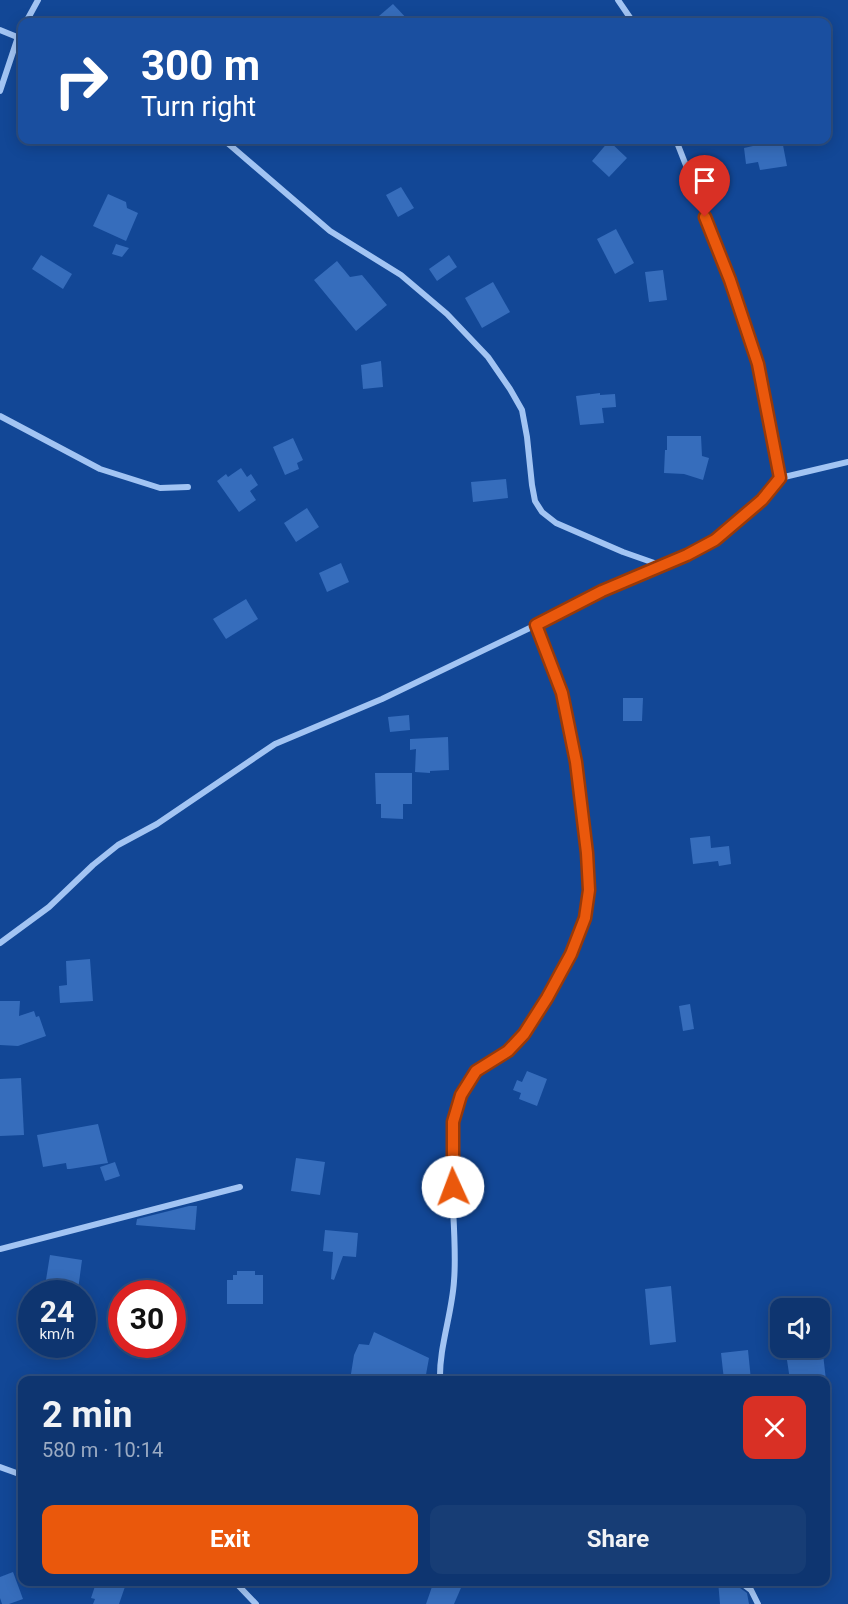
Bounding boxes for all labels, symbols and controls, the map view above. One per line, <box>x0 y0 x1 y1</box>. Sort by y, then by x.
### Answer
text: 300 m <box>141 41 260 90</box>
icon: right <box>42 42 120 120</box>
text: Turn right <box>141 91 256 123</box>
pin <box>679 155 730 217</box>
icon: arrive <box>688 164 721 197</box>
position arrow <box>421 1155 485 1219</box>
speed limit sign: 30 <box>108 1280 186 1358</box>
text: 24 <box>40 1294 74 1329</box>
map controls <box>770 1298 830 1358</box>
button: sound <box>770 1298 830 1358</box>
text: km/h <box>39 1325 75 1343</box>
text: 2 min <box>42 1394 133 1436</box>
button: close <box>743 1396 806 1459</box>
text: 580 m · 10:14 <box>42 1438 163 1462</box>
button: Exit <box>42 1505 418 1574</box>
button: Share <box>430 1505 806 1574</box>

